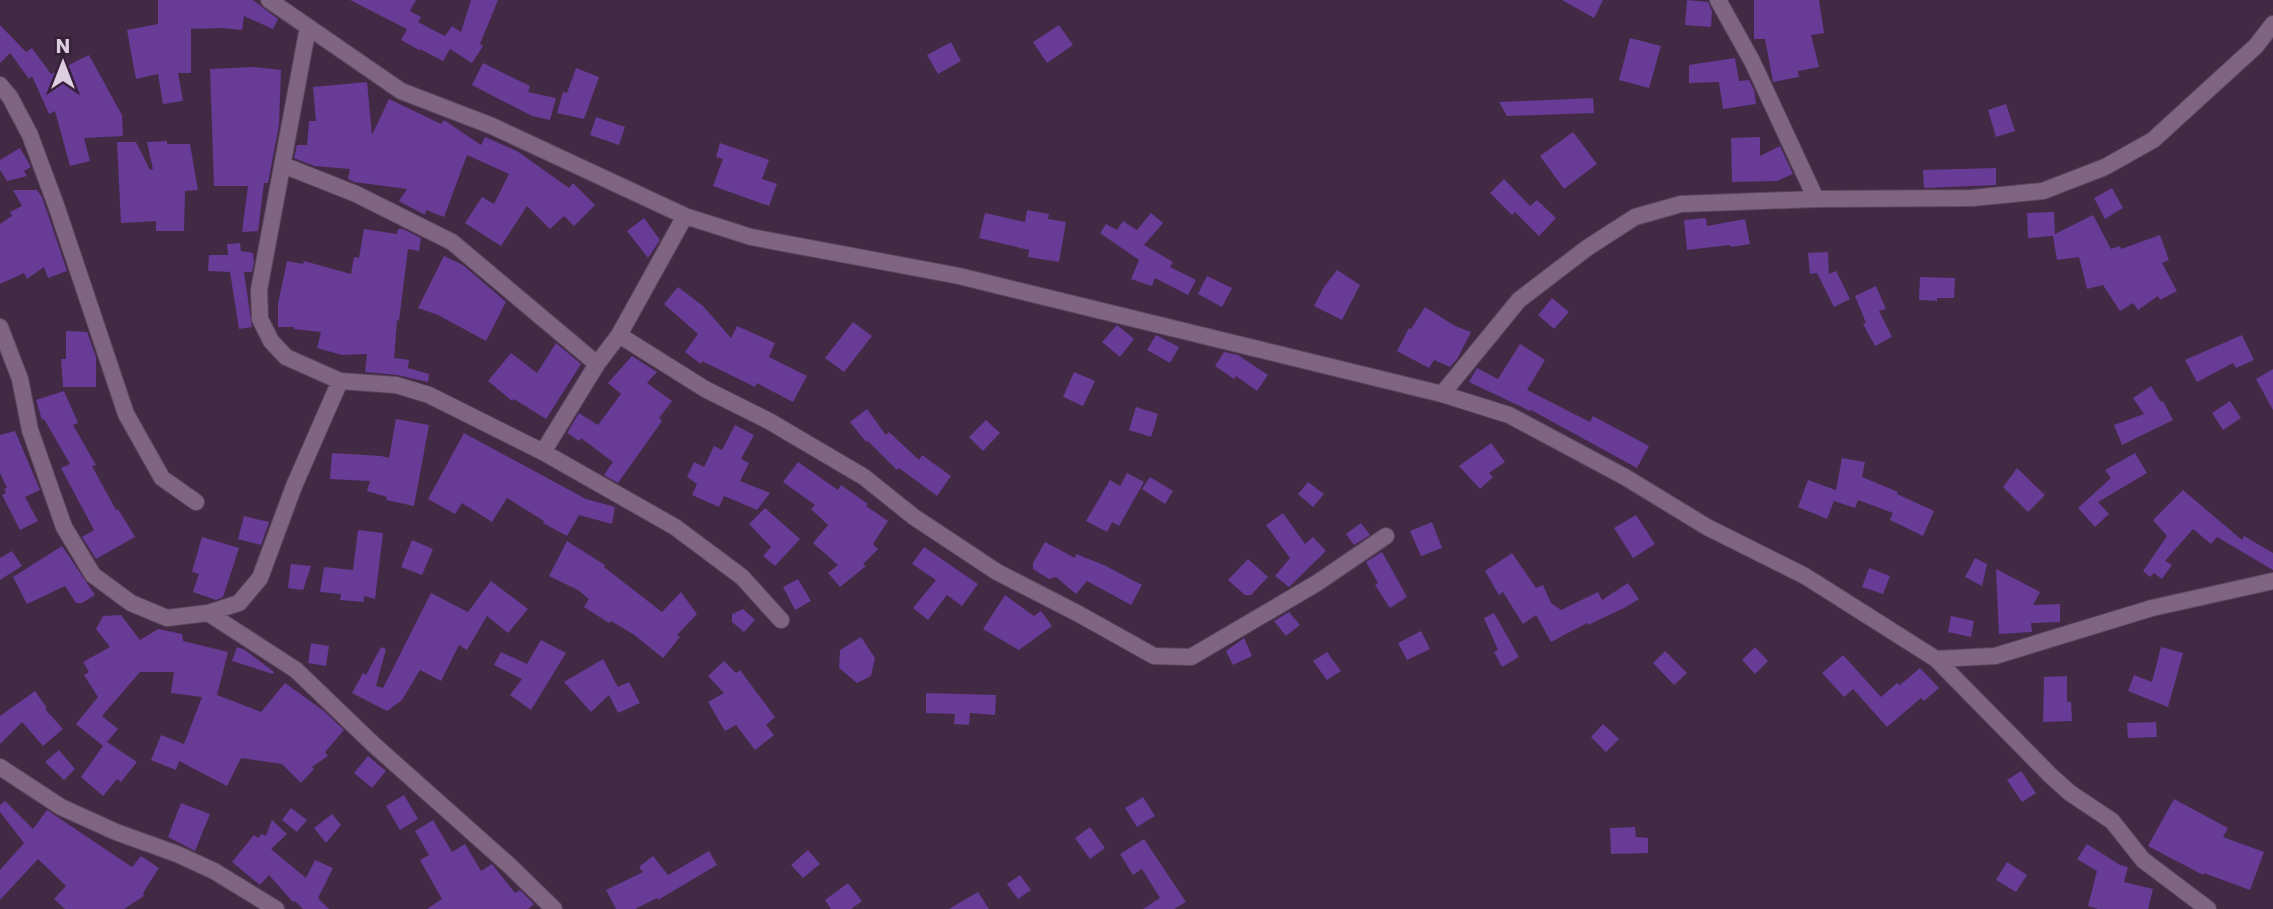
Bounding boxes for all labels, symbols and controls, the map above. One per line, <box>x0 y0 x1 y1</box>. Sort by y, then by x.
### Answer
north arrow <box>28 28 98 98</box>
text: N <box>56 33 70 60</box>

